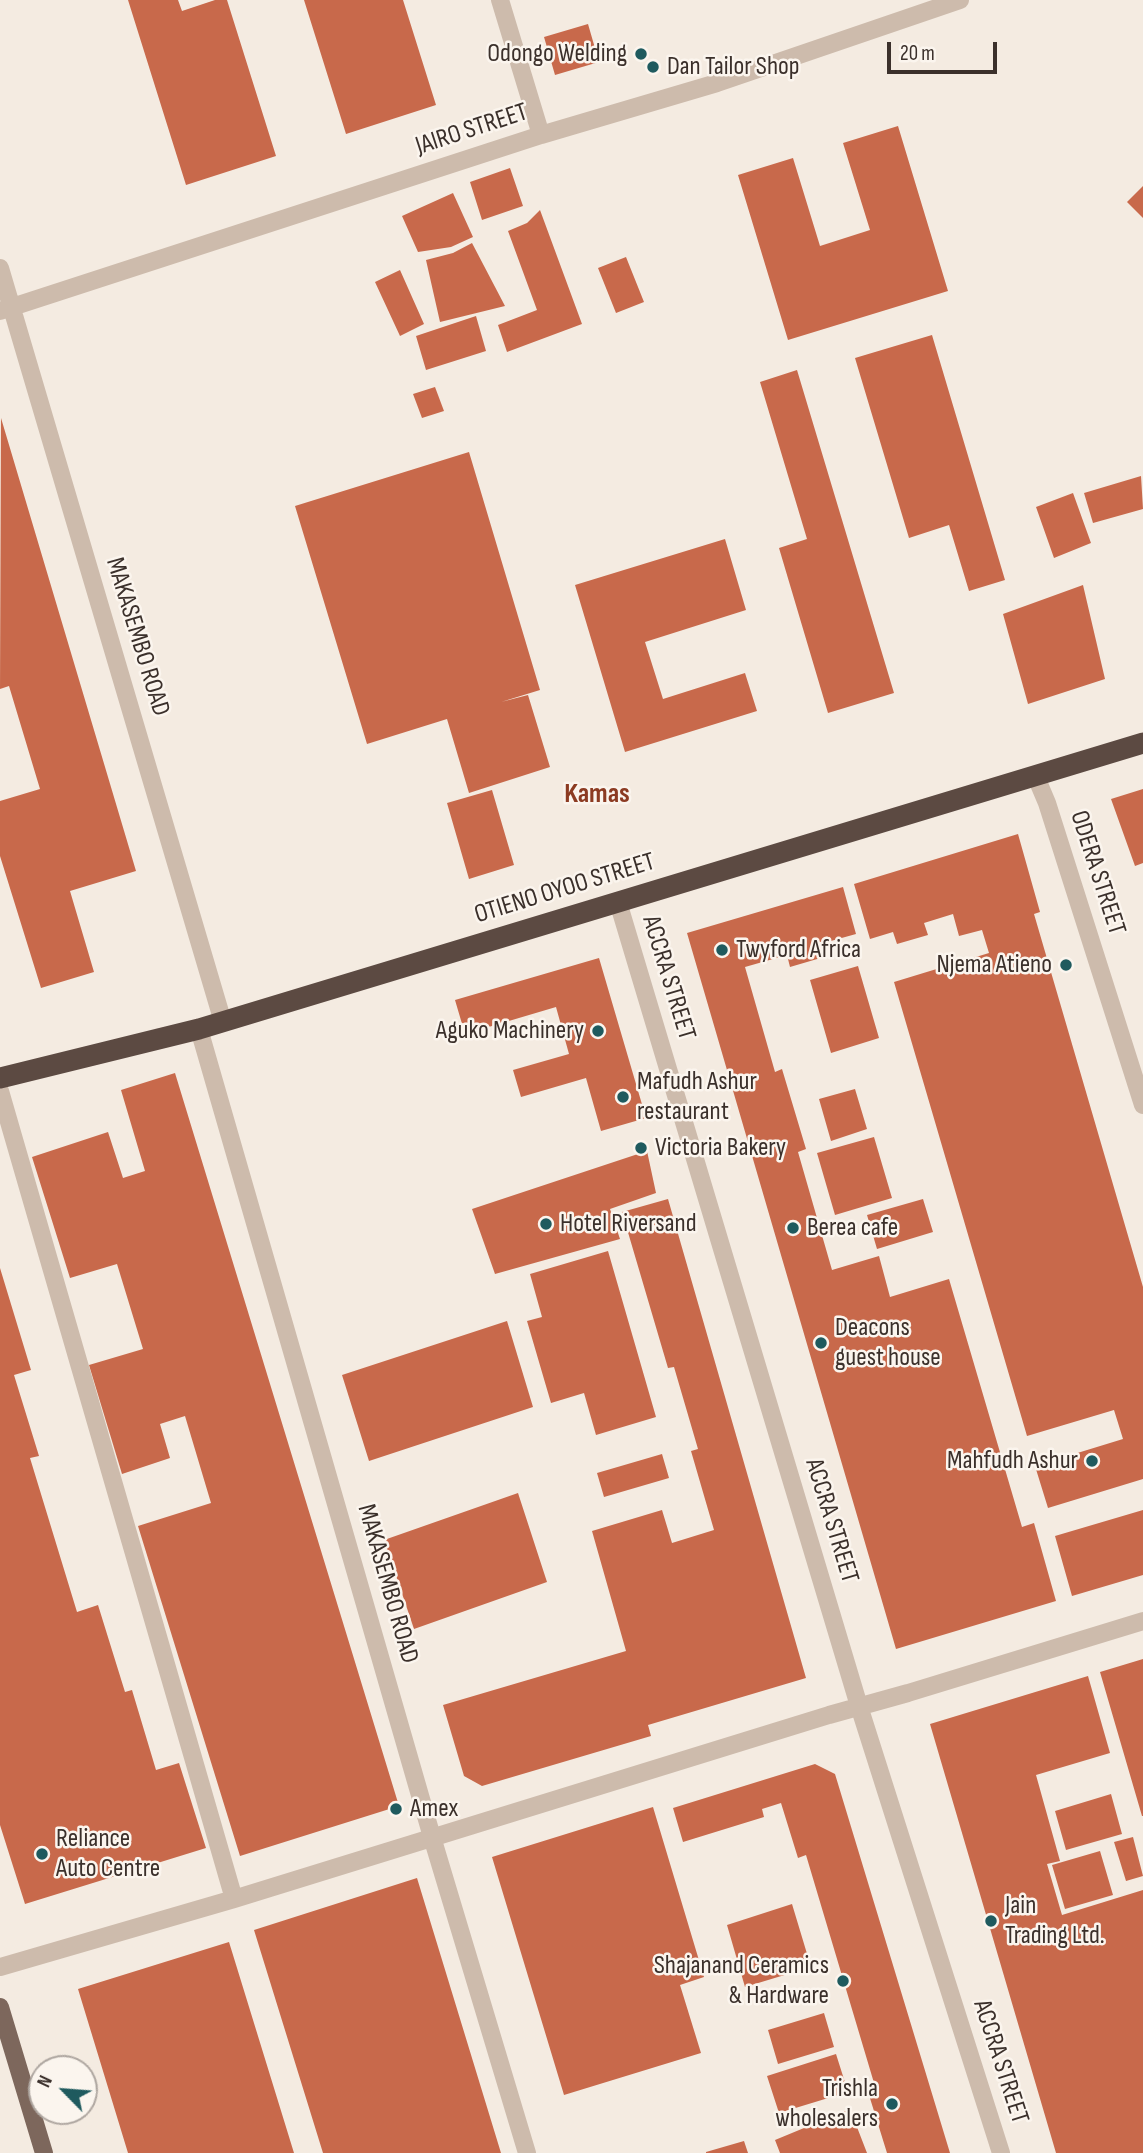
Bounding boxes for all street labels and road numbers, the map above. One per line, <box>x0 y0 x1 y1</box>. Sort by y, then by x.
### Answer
street label: JAIRO STREET <box>412 97 532 163</box>
street label: MAKASEMBO ROAD <box>98 554 176 720</box>
street label: ODERA STREET <box>1062 807 1132 939</box>
street label: OTIENO OYOO STREET <box>471 847 659 931</box>
street label: ACCRA STREET <box>634 912 702 1044</box>
street label: ACCRA STREET <box>797 1455 865 1587</box>
street label: MAKASEMBO ROAD <box>349 1501 425 1667</box>
street label: ACCRA STREET <box>965 1996 1035 2128</box>

